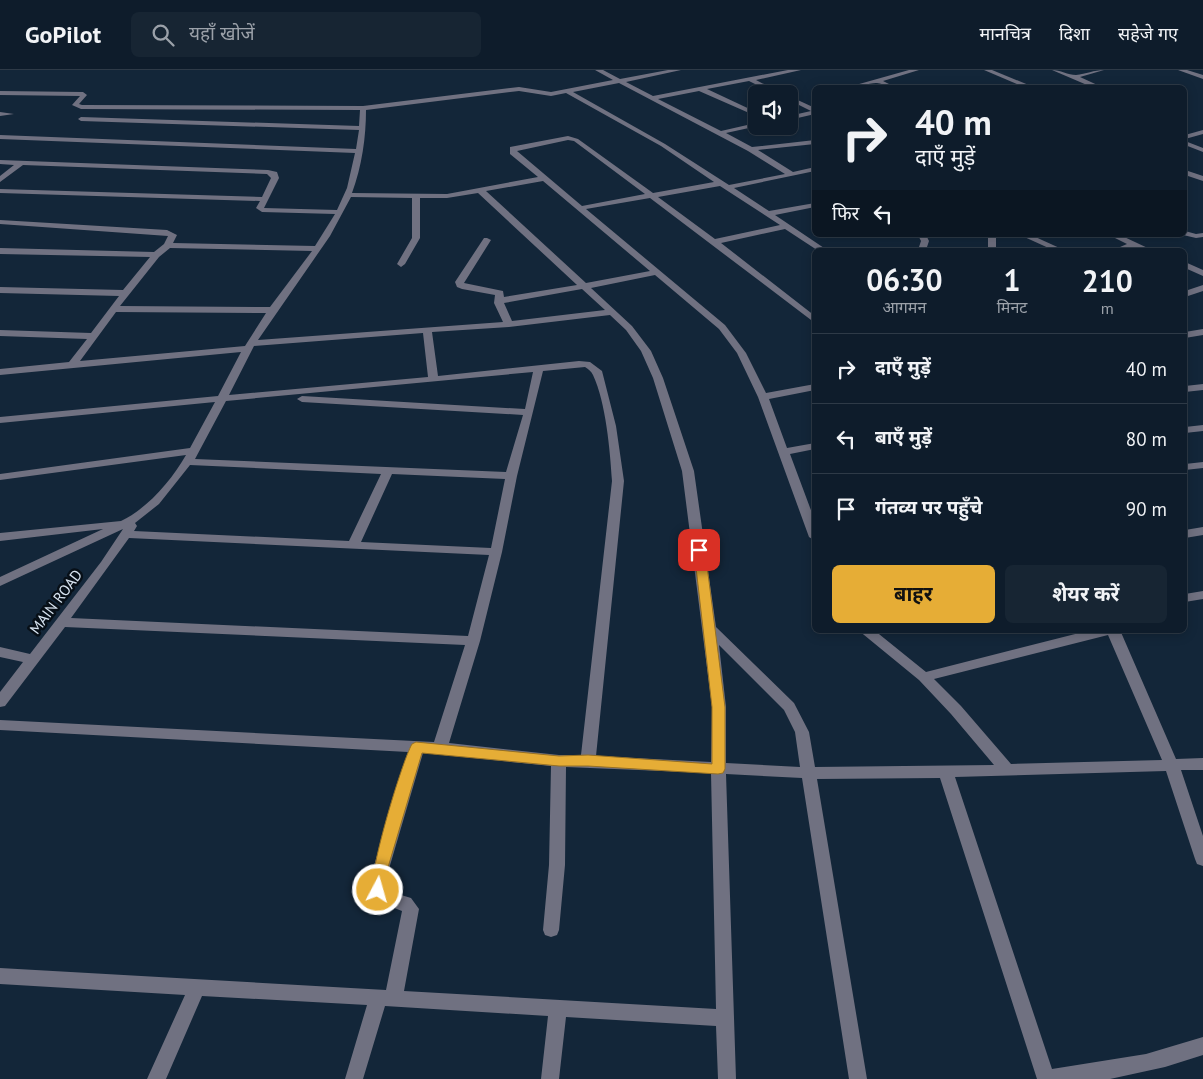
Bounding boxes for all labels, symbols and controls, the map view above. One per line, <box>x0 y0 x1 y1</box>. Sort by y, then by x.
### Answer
search box <box>131 12 481 57</box>
text: GoPilot <box>25 19 101 50</box>
icon: search <box>149 21 177 49</box>
text: यहाँ खोजें <box>189 21 255 45</box>
text: मानचित्र <box>979 22 1031 45</box>
text: दिशा <box>1059 22 1090 45</box>
text: सहेजे गए <box>1118 22 1178 45</box>
map controls <box>748 85 798 135</box>
button: sound <box>748 85 798 135</box>
text: 40 m <box>915 99 992 145</box>
icon: right <box>832 105 897 170</box>
text: दाएँ मुड़ें <box>915 143 975 171</box>
icon: left <box>869 200 897 228</box>
text: फिर <box>832 201 859 225</box>
text: 06:30 <box>866 260 942 299</box>
text: 1 <box>1004 260 1021 299</box>
text: 210 <box>1082 261 1133 300</box>
text: आगमन <box>882 297 926 317</box>
text: मिनट <box>997 297 1027 317</box>
text: m <box>1101 298 1114 318</box>
icon: right <box>832 355 860 383</box>
text: दाएँ मुड़ें <box>875 355 931 379</box>
text: 40 m <box>1126 357 1167 381</box>
icon: left <box>832 425 860 453</box>
text: बाएँ मुड़ें <box>875 425 932 449</box>
text: 80 m <box>1126 427 1167 451</box>
icon: arrive <box>832 495 860 523</box>
text: गंतव्य पर पहुँचे <box>875 495 982 519</box>
text: 90 m <box>1126 497 1167 521</box>
pin <box>678 529 720 571</box>
icon: arrive <box>685 536 713 564</box>
button: बाहर <box>832 565 995 623</box>
button: शेयर करें <box>1005 565 1167 623</box>
street label: MAIN ROAD <box>25 566 86 638</box>
position arrow <box>351 863 403 915</box>

